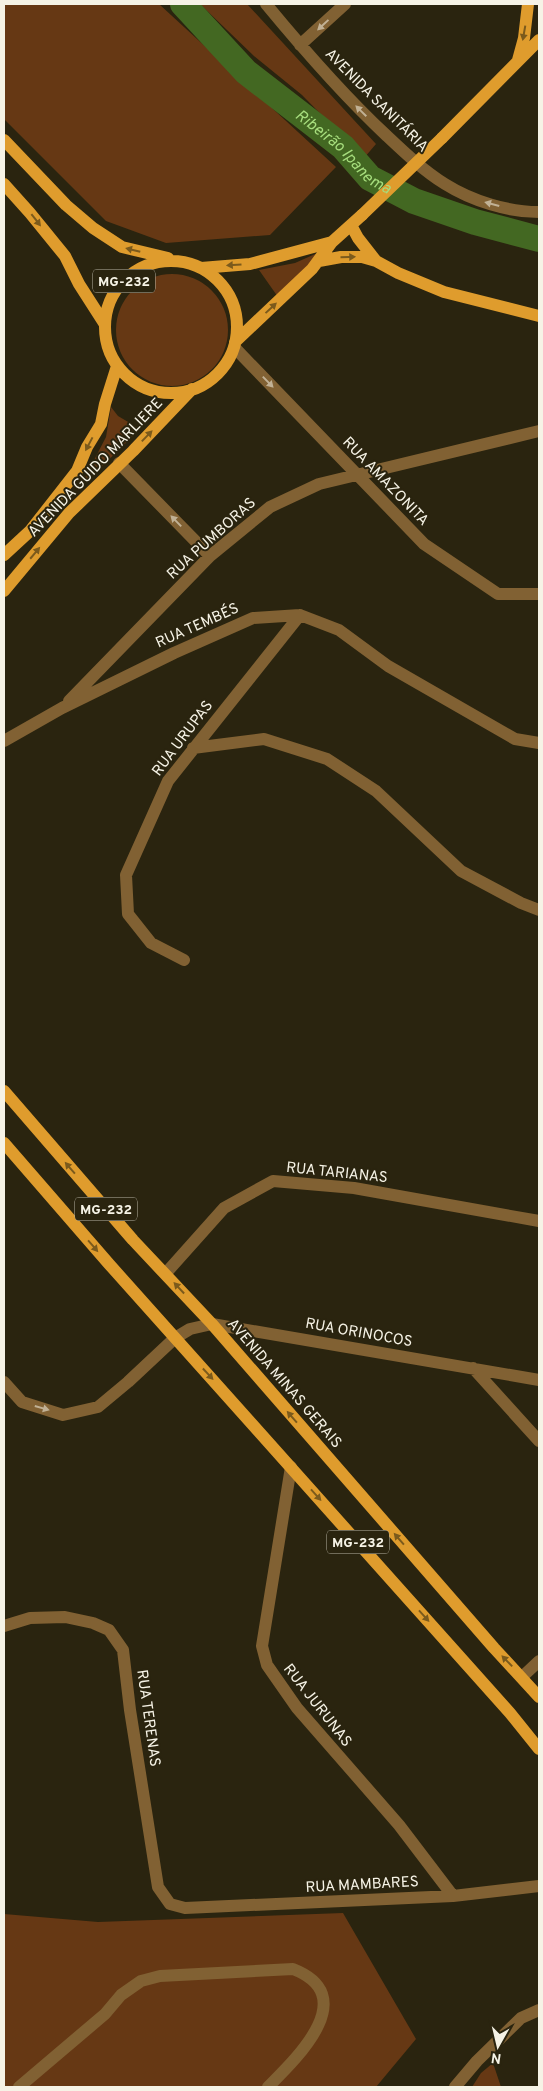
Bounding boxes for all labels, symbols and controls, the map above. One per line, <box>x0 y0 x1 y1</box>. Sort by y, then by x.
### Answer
one-way arrow <box>316 19 329 30</box>
one-way arrow <box>520 26 528 42</box>
street label: AVENIDA SANITÁRIA <box>320 45 432 157</box>
one-way arrow <box>355 105 367 117</box>
water label: Ribeirão Ipanema <box>291 106 395 200</box>
one-way arrow <box>484 200 499 208</box>
one-way arrow <box>31 214 42 227</box>
one-way arrow <box>126 246 141 254</box>
one-way arrow <box>340 253 356 261</box>
one-way arrow <box>226 261 242 269</box>
road number: MG-232 <box>93 270 155 292</box>
one-way arrow <box>265 302 277 314</box>
one-way arrow <box>262 376 274 388</box>
street label: AVENIDA GUIDO MARLIERE <box>25 394 168 542</box>
one-way arrow <box>141 430 153 442</box>
street label: RUA AMAZONITA <box>338 434 432 531</box>
one-way arrow <box>85 438 94 451</box>
street label: RUA PUMBORAS <box>163 494 261 584</box>
one-way arrow <box>170 515 182 527</box>
one-way arrow <box>30 547 41 560</box>
street label: RUA TEMBÉS <box>153 599 242 653</box>
street label: RUA URUPAS <box>149 697 218 781</box>
street label: RUA TARIANAS <box>285 1159 389 1188</box>
one-way arrow <box>64 1162 76 1174</box>
road number: MG-232 <box>75 1198 137 1220</box>
one-way arrow <box>87 1239 99 1251</box>
one-way arrow <box>173 1282 185 1294</box>
street label: AVENIDA MINAS GERAIS <box>222 1315 345 1453</box>
street label: RUA ORINOCOS <box>304 1315 414 1352</box>
one-way arrow <box>203 1367 214 1380</box>
one-way arrow <box>35 1405 50 1413</box>
one-way arrow <box>286 1411 298 1423</box>
one-way arrow <box>311 1488 322 1501</box>
road number: MG-232 <box>327 1530 389 1554</box>
one-way arrow <box>393 1534 405 1546</box>
one-way arrow <box>419 1610 430 1623</box>
one-way arrow <box>501 1655 513 1667</box>
street label: RUA JURUNAS <box>278 1660 355 1751</box>
street label: RUA TERENAS <box>131 1669 164 1768</box>
street label: RUA MAMBARES <box>305 1873 419 1898</box>
north arrow <box>473 2021 523 2071</box>
text: N <box>490 2048 503 2067</box>

